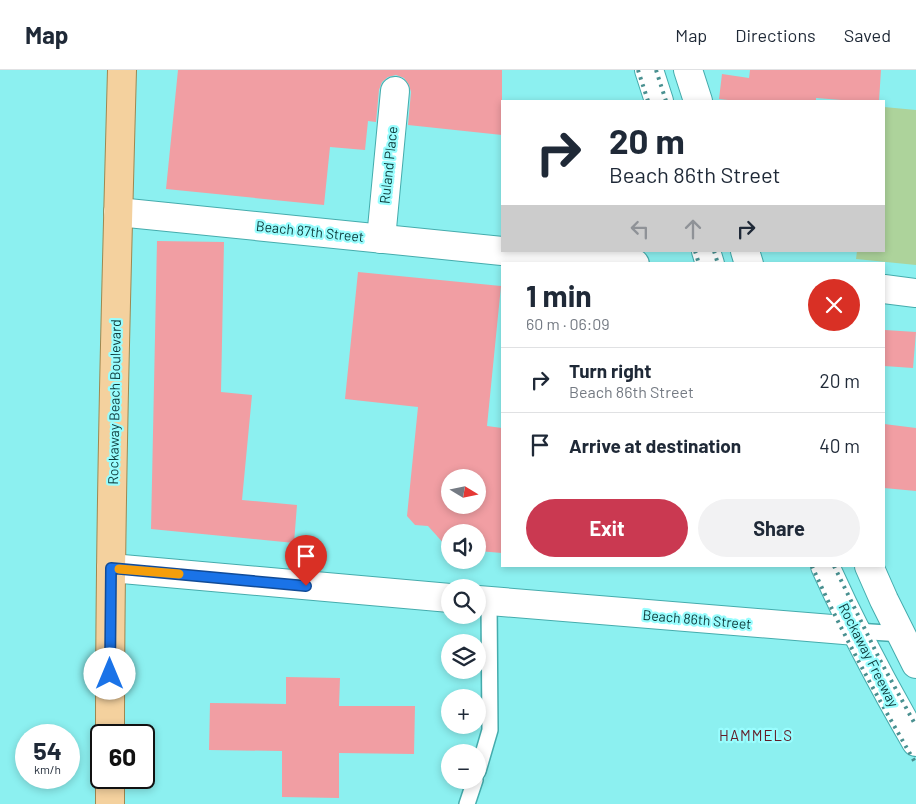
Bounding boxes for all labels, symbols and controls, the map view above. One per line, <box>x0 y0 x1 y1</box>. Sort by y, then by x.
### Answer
text: Map <box>25 20 68 49</box>
text: Map <box>675 24 707 46</box>
text: Directions <box>735 24 816 46</box>
text: Saved <box>844 24 891 46</box>
text: 20 m <box>609 119 685 161</box>
icon: right <box>526 120 591 185</box>
street label: Ruland Place <box>375 125 401 205</box>
text: Beach 86th Street <box>609 161 780 187</box>
icon: left <box>626 215 654 243</box>
icon: ahead <box>679 215 707 243</box>
icon: right <box>732 215 760 243</box>
street label: Beach 87th Street <box>255 217 365 245</box>
text: 1 min <box>526 277 592 313</box>
button: close <box>808 279 860 331</box>
text: 60 m · 06:09 <box>526 314 610 333</box>
street label: Rockaway Beach Boulevard <box>104 319 124 485</box>
text: Turn right <box>569 359 651 382</box>
icon: right <box>526 366 554 394</box>
text: 20 m <box>820 369 860 392</box>
text: Beach 86th Street <box>569 382 694 401</box>
icon: arrive <box>526 431 554 459</box>
text: Arrive at destination <box>569 434 741 457</box>
text: 40 m <box>819 434 860 457</box>
north arrow <box>441 469 486 514</box>
map controls <box>441 469 486 789</box>
button: Exit <box>526 499 688 557</box>
button: Share <box>698 499 860 557</box>
button: sound <box>441 524 486 569</box>
pin <box>285 535 327 586</box>
icon: arrive <box>292 542 320 570</box>
button: search <box>441 579 486 624</box>
street label: Rockaway Freeway <box>835 600 903 710</box>
street label: Beach 86th Street <box>642 606 752 632</box>
button: layers <box>441 634 486 679</box>
position arrow <box>83 647 135 699</box>
button: + <box>441 689 486 734</box>
speed limit sign: 60 <box>90 724 155 789</box>
district label: HAMMELS <box>719 726 793 744</box>
text: 54 <box>33 735 62 765</box>
button: − <box>441 744 486 789</box>
text: km/h <box>34 762 61 776</box>

